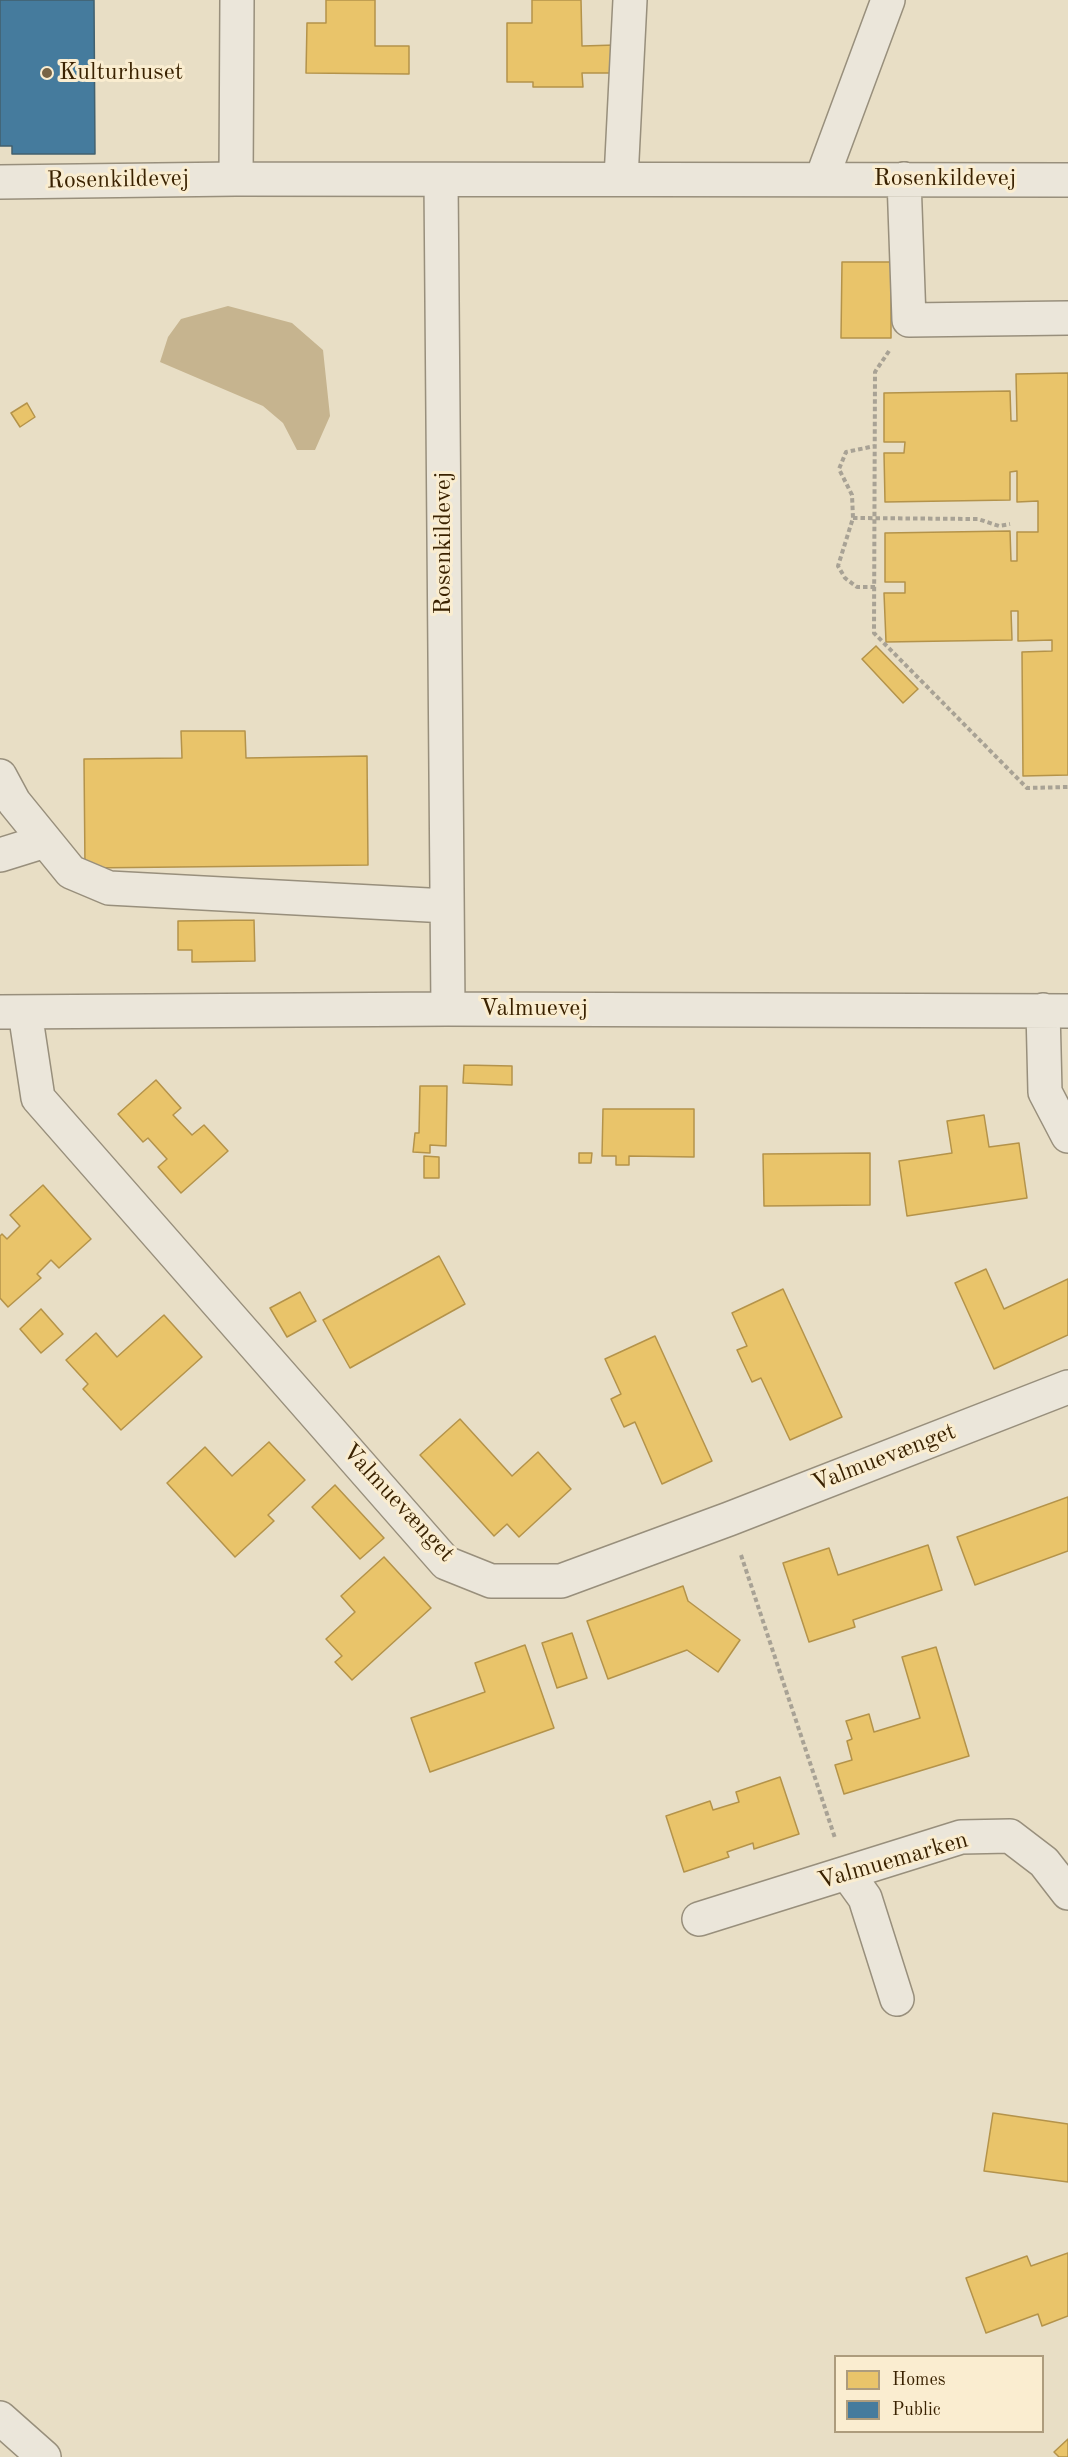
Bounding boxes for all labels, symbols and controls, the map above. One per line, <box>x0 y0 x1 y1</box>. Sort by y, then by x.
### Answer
place label: Kulturhuset <box>59 59 183 87</box>
marker: Kulturhuset <box>40 66 54 80</box>
street label: Rosenkildevej <box>46 164 190 196</box>
street label: Rosenkildevej <box>874 165 1016 193</box>
street label: Rosenkildevej <box>430 472 458 614</box>
street label: Valmuevej <box>480 995 588 1023</box>
street label: Valmuevænget <box>808 1417 960 1499</box>
street label: Valmuevænget <box>336 1438 460 1568</box>
street label: Valmuemarken <box>814 1826 972 1896</box>
legend <box>834 2355 1044 2433</box>
text: Homes <box>892 2371 946 2389</box>
text: Public <box>892 2401 941 2419</box>

